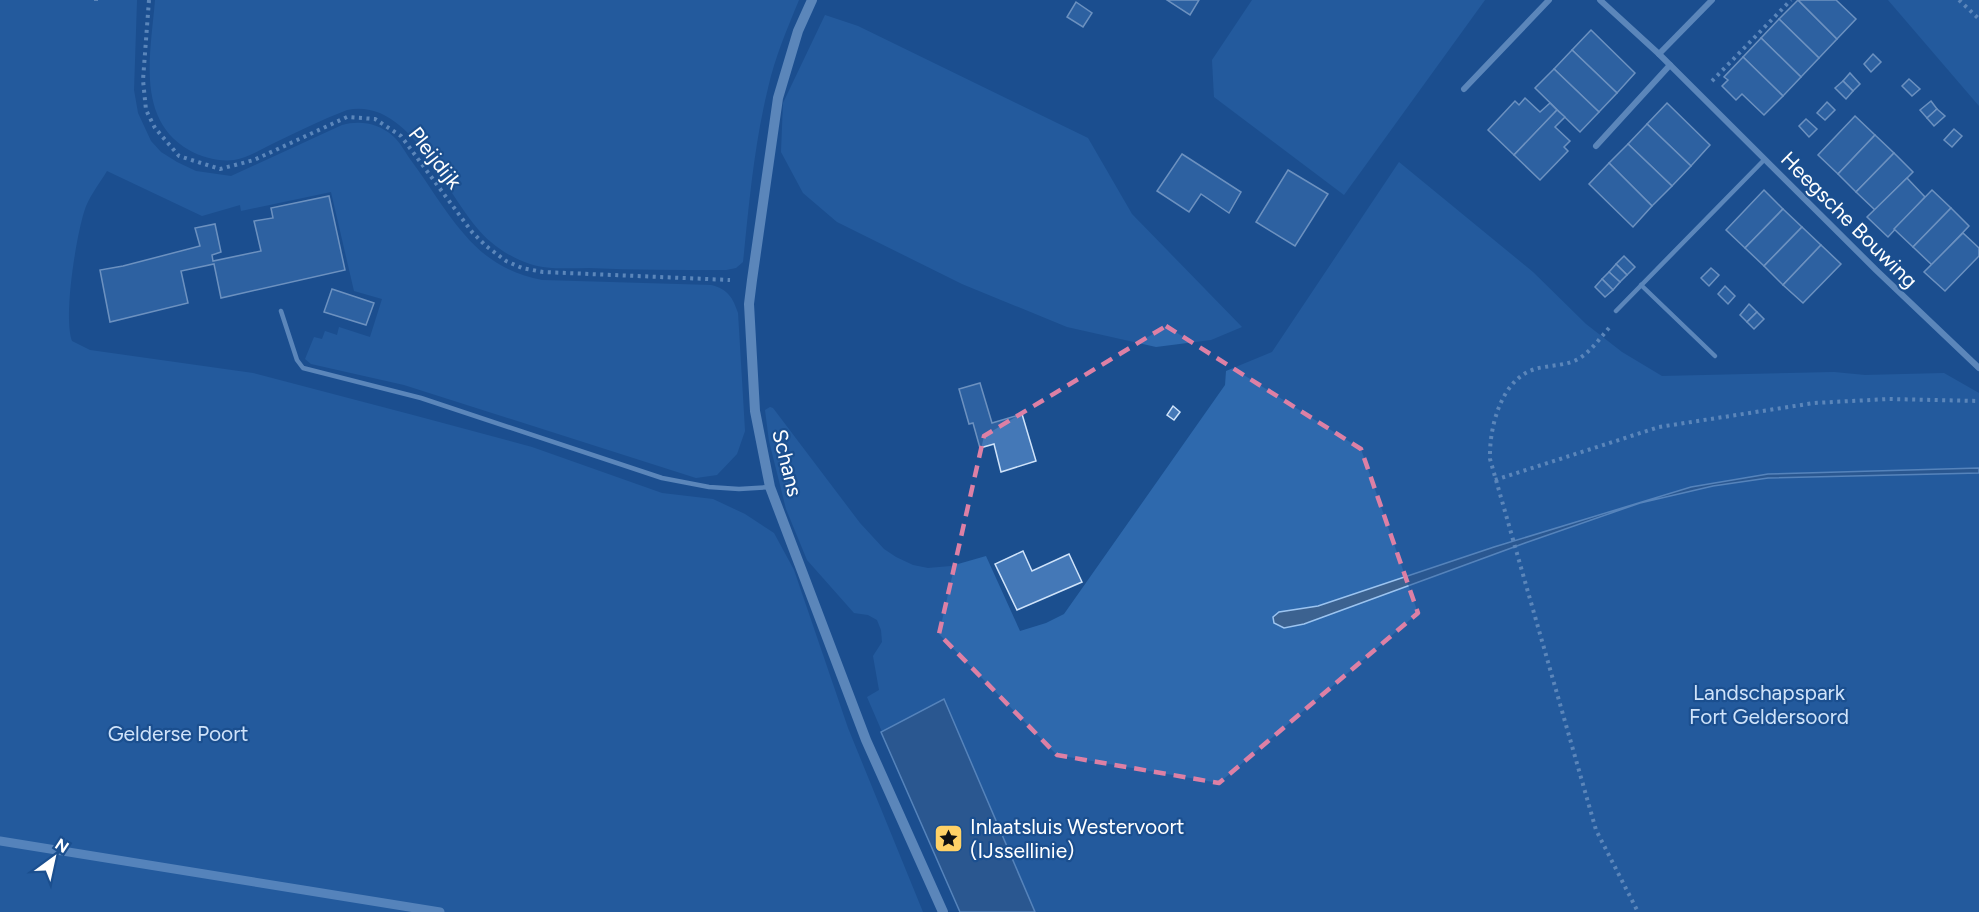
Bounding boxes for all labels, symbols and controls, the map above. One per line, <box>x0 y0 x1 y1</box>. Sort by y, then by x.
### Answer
street label: Pleijdijk <box>403 122 468 194</box>
street label: Heegsche Bouwing <box>1776 146 1923 293</box>
street label: Schans <box>767 427 808 499</box>
park label: Landschapspark Fort Geldersoord <box>1689 680 1849 729</box>
park label: Gelderse Poort <box>108 721 248 746</box>
place label: Inlaatsluis Westervoort (IJssellinie) <box>970 814 1184 863</box>
place icon: Inlaatsluis Westervoort (IJssellinie) <box>933 823 965 855</box>
north arrow <box>24 828 84 888</box>
text: N <box>52 835 72 857</box>

